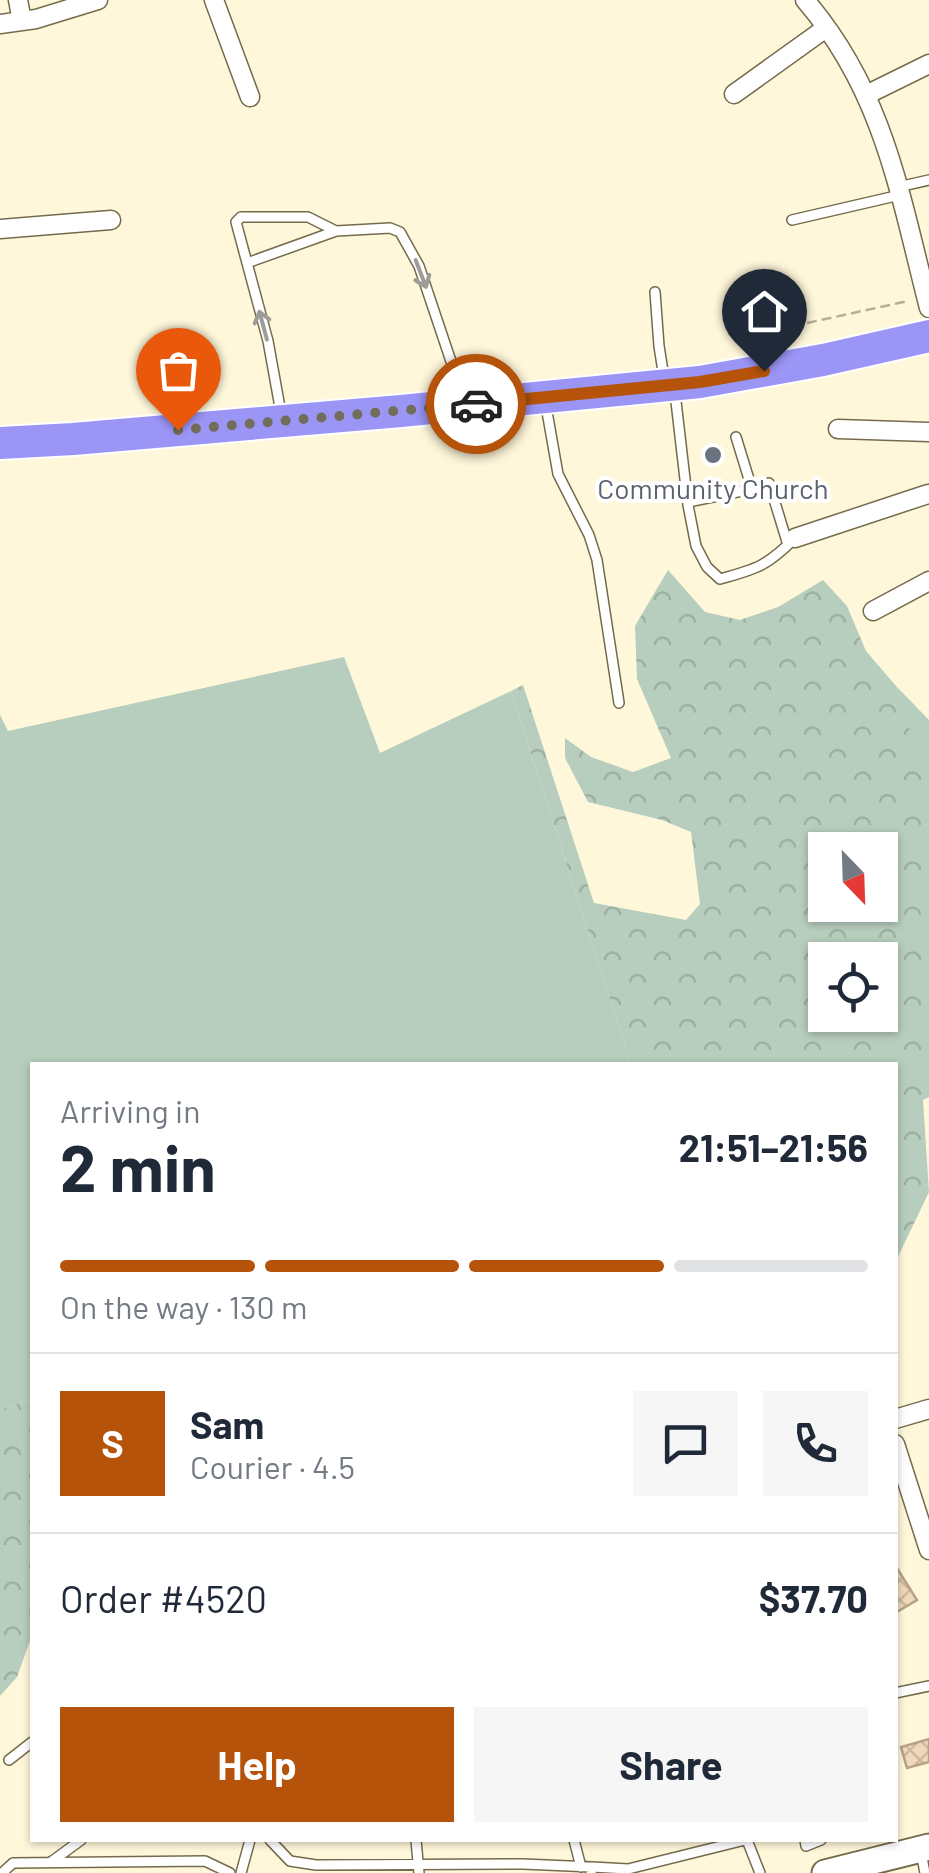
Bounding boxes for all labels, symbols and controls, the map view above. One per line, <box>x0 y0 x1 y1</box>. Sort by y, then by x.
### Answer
one-way arrow <box>413 258 431 289</box>
pin <box>722 269 807 372</box>
icon: home <box>737 284 792 339</box>
one-way arrow <box>253 310 272 342</box>
pin <box>136 328 221 431</box>
icon: bag <box>151 343 206 398</box>
courier <box>426 354 526 454</box>
icon: car <box>449 377 504 432</box>
marker: Community Church <box>702 444 724 466</box>
place label: Community Church <box>597 471 829 505</box>
north arrow <box>808 832 898 922</box>
map controls <box>808 832 898 1032</box>
button: locate <box>808 942 898 1032</box>
text: Arriving in <box>60 1091 200 1129</box>
text: 21:51–21:56 <box>679 1124 868 1170</box>
text: 2 min <box>60 1127 216 1205</box>
text: On the way · 130 m <box>60 1287 307 1325</box>
button: chat <box>633 1391 738 1496</box>
button: phone <box>763 1391 868 1496</box>
text: Sam <box>190 1401 264 1447</box>
text: S <box>101 1420 124 1466</box>
text: Courier · 4.5 <box>190 1447 355 1485</box>
text: Order #4520 <box>60 1575 267 1621</box>
text: $37.70 <box>759 1575 868 1621</box>
button: Help <box>60 1707 454 1822</box>
button: Share <box>474 1707 868 1822</box>

